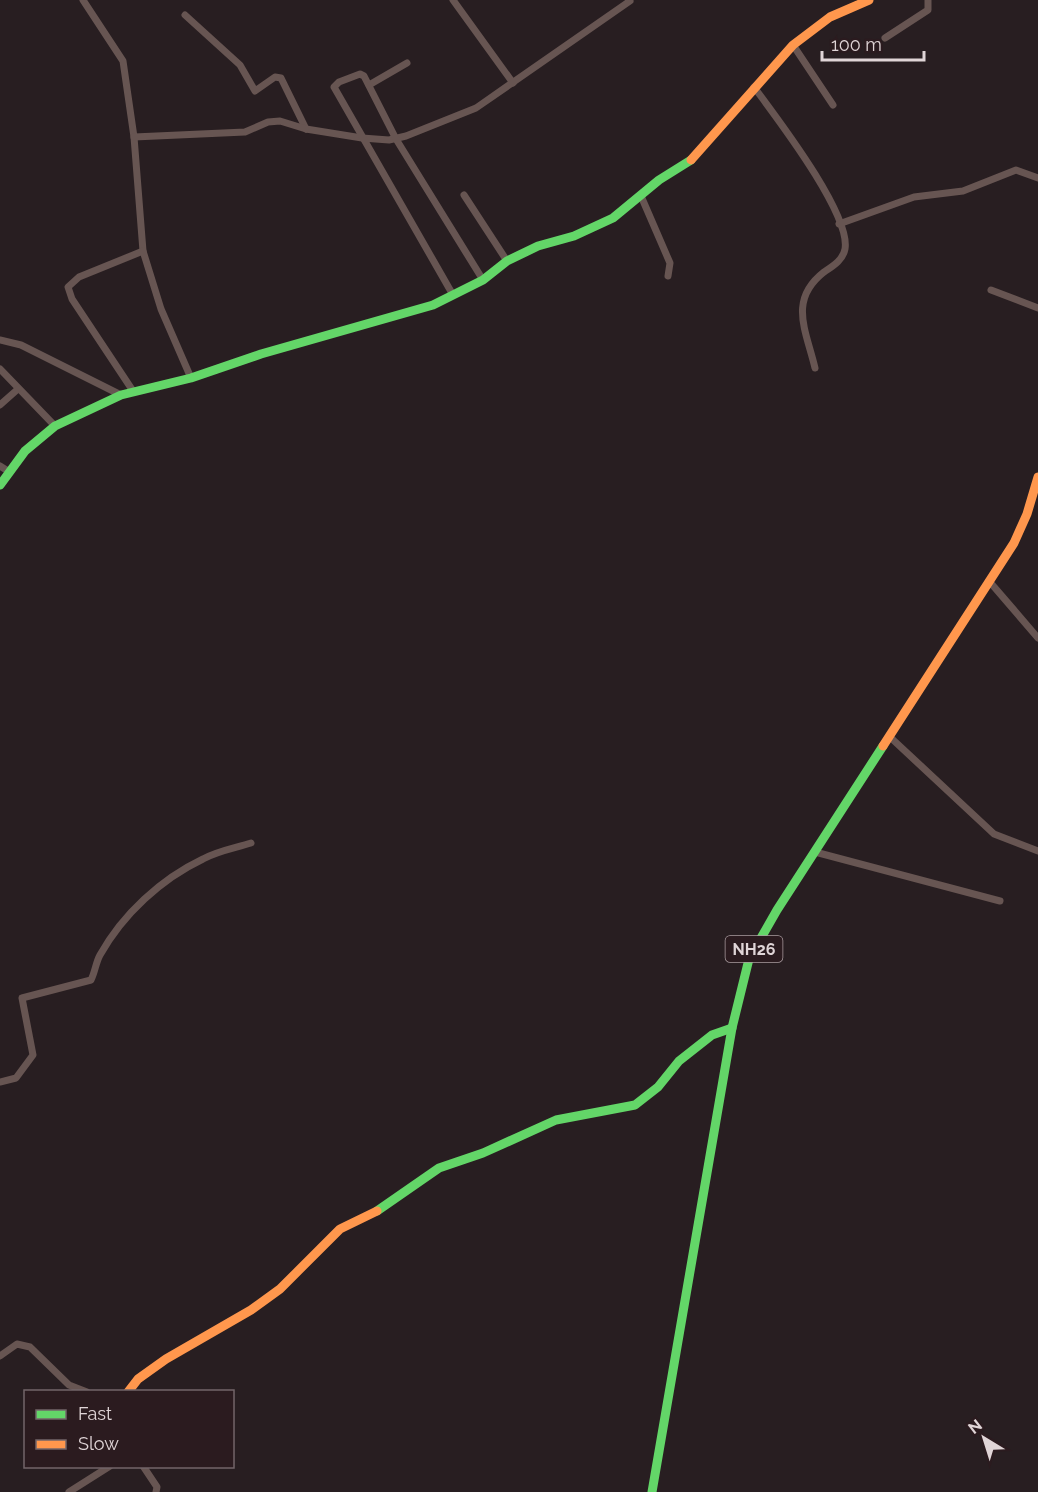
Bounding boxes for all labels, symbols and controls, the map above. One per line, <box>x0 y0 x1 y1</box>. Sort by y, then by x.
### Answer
scale bar <box>822 24 924 62</box>
text: 100 m <box>831 34 882 55</box>
road number: NH26 <box>726 936 783 962</box>
legend <box>24 1390 234 1468</box>
text: Fast <box>78 1403 112 1424</box>
north arrow <box>954 1408 1014 1468</box>
text: N <box>964 1415 986 1438</box>
text: Slow <box>78 1433 119 1454</box>

